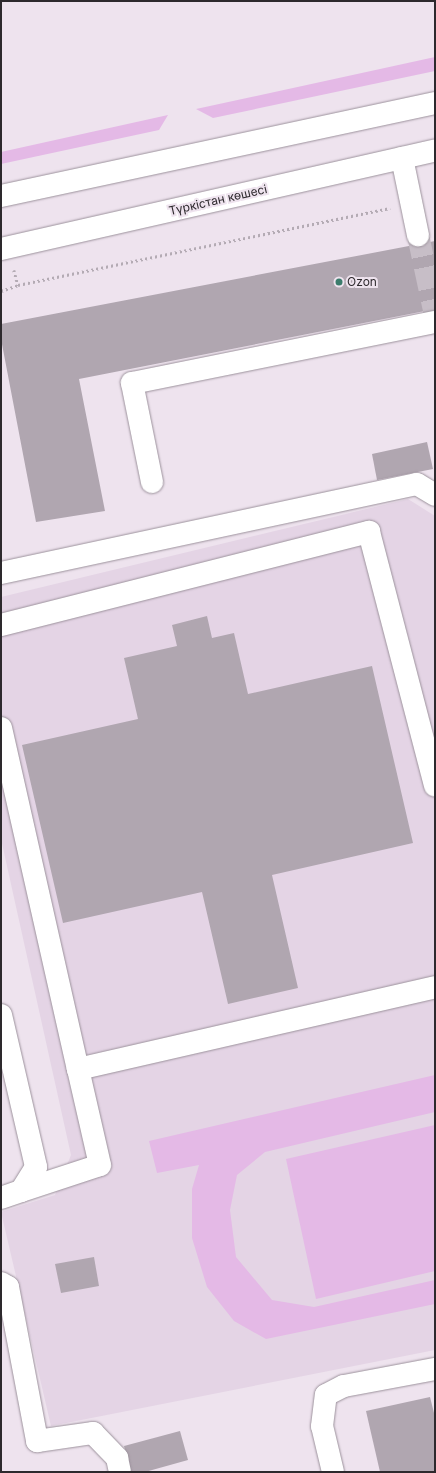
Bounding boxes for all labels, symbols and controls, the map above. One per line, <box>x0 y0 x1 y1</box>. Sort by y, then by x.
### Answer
street label: Түркістан көшесі <box>168 182 268 218</box>
place label: Ozon <box>347 275 377 289</box>
marker: Ozon <box>334 277 344 287</box>

